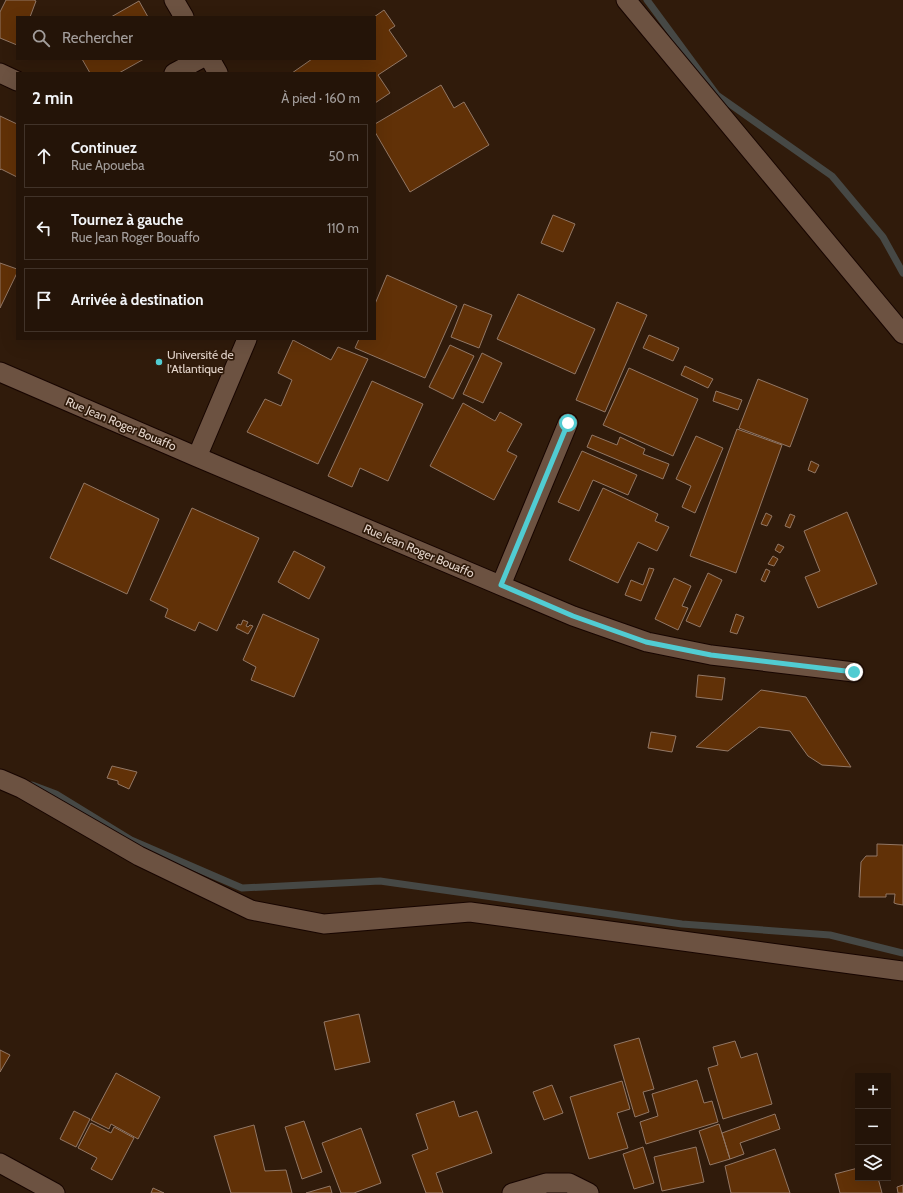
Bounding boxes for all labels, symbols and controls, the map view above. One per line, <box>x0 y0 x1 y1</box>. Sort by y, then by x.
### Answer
search box <box>16 16 376 60</box>
icon: search <box>30 27 52 49</box>
text: Rechercher <box>62 29 133 47</box>
text: 2 min <box>32 88 73 108</box>
text: À pied · 160 m <box>281 90 360 106</box>
text: Continuez <box>71 139 137 157</box>
icon: ahead <box>33 145 55 167</box>
text: 50 m <box>329 148 359 164</box>
text: Rue Apoueba <box>71 157 144 173</box>
text: Tournez à gauche <box>71 211 183 229</box>
icon: left <box>33 217 55 239</box>
text: 110 m <box>327 220 359 236</box>
text: Rue Jean Roger Bouaffo <box>71 229 200 245</box>
icon: arrive <box>33 289 55 311</box>
text: Arrivée à destination <box>71 291 203 309</box>
place label: Université de l'Atlantique <box>167 347 234 376</box>
marker: Université de l'Atlantique <box>154 357 164 367</box>
street label: Rue Jean Roger Bouaffo <box>64 393 179 454</box>
route start <box>559 414 577 432</box>
street label: Rue Jean Roger Bouaffo <box>362 520 477 581</box>
route end <box>845 663 863 681</box>
map controls <box>855 1073 891 1181</box>
button: + <box>855 1073 891 1109</box>
button: − <box>855 1109 891 1145</box>
button: layers <box>855 1145 891 1181</box>

